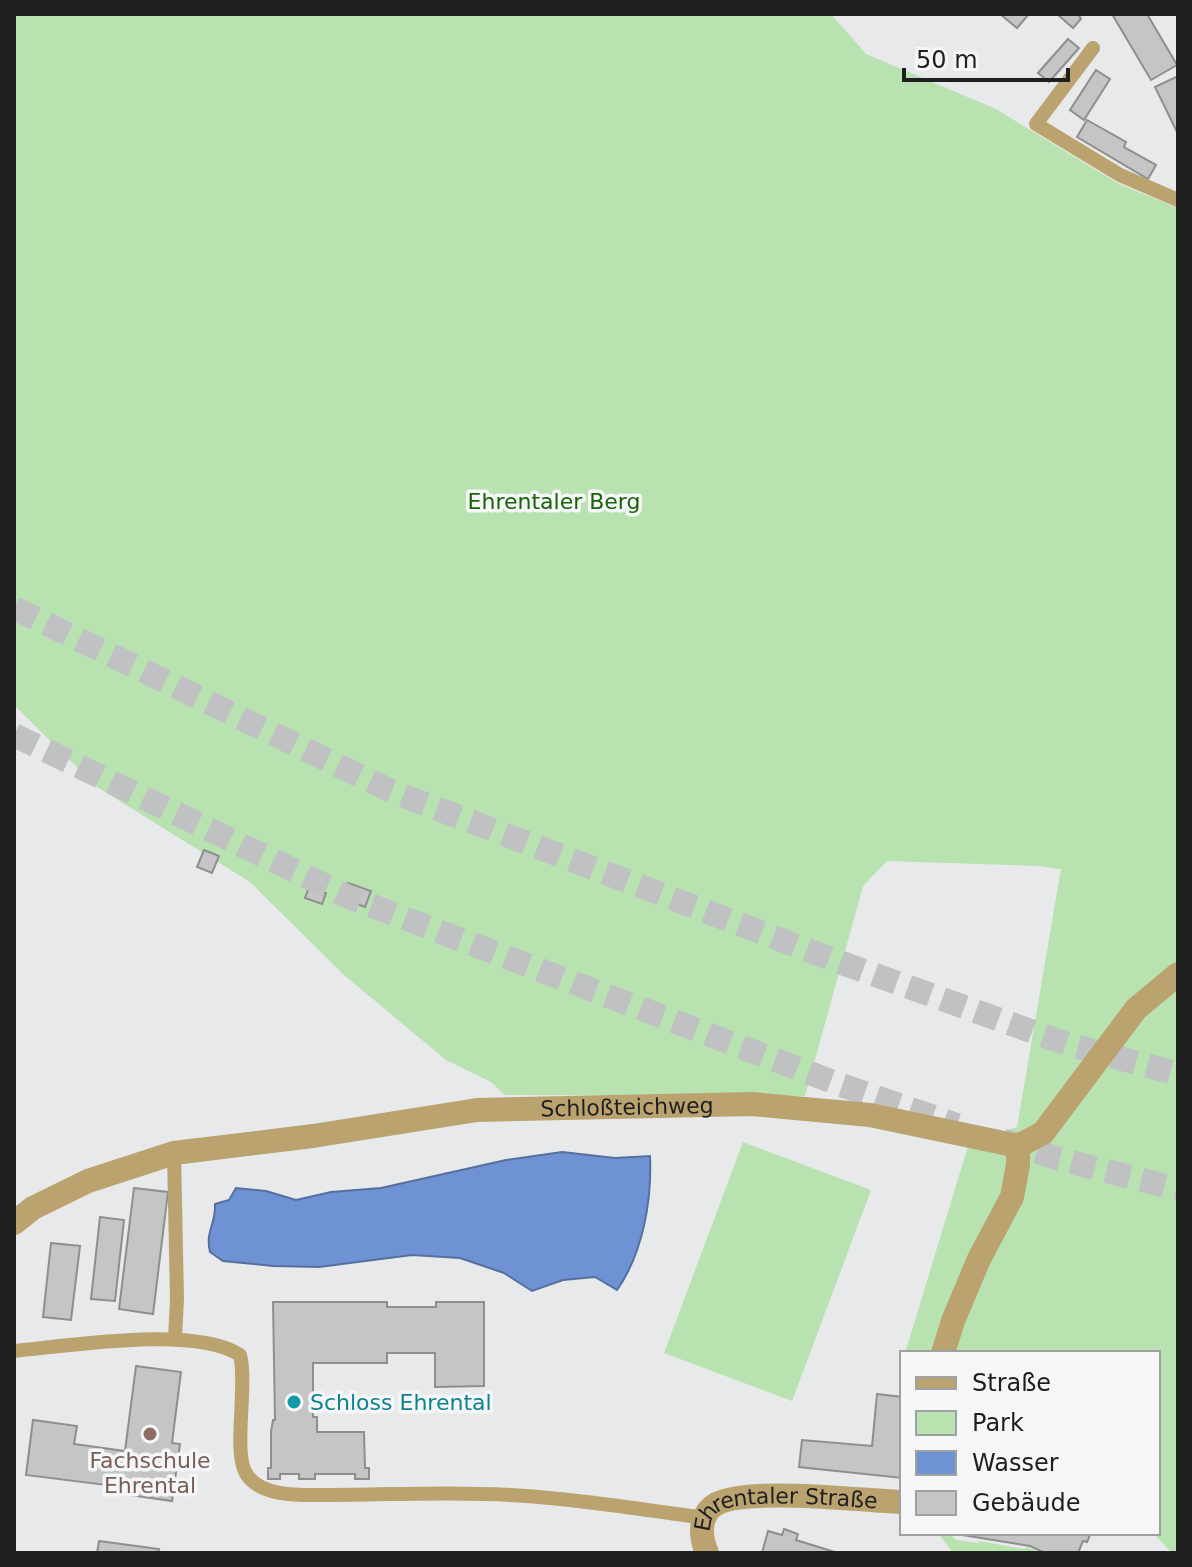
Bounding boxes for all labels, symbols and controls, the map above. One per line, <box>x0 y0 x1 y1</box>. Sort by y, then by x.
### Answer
scale bar <box>904 32 1068 82</box>
text: 50 m <box>916 46 978 74</box>
park label: Ehrentaler Berg <box>468 489 640 514</box>
street label: Schloßteichweg <box>540 1093 714 1122</box>
legend <box>900 1351 1160 1535</box>
text: Straße <box>972 1369 1051 1397</box>
place label: Schloss Ehrental <box>310 1390 492 1415</box>
marker: Schloss Ehrental <box>285 1393 303 1411</box>
text: Park <box>972 1409 1024 1437</box>
marker: Fachschule Ehrental <box>141 1425 159 1443</box>
place label: Fachschule Ehrental <box>89 1448 211 1498</box>
text: Wasser <box>972 1449 1059 1477</box>
street label: Ehrentaler Straße <box>690 1483 878 1533</box>
text: Gebäude <box>972 1489 1081 1517</box>

